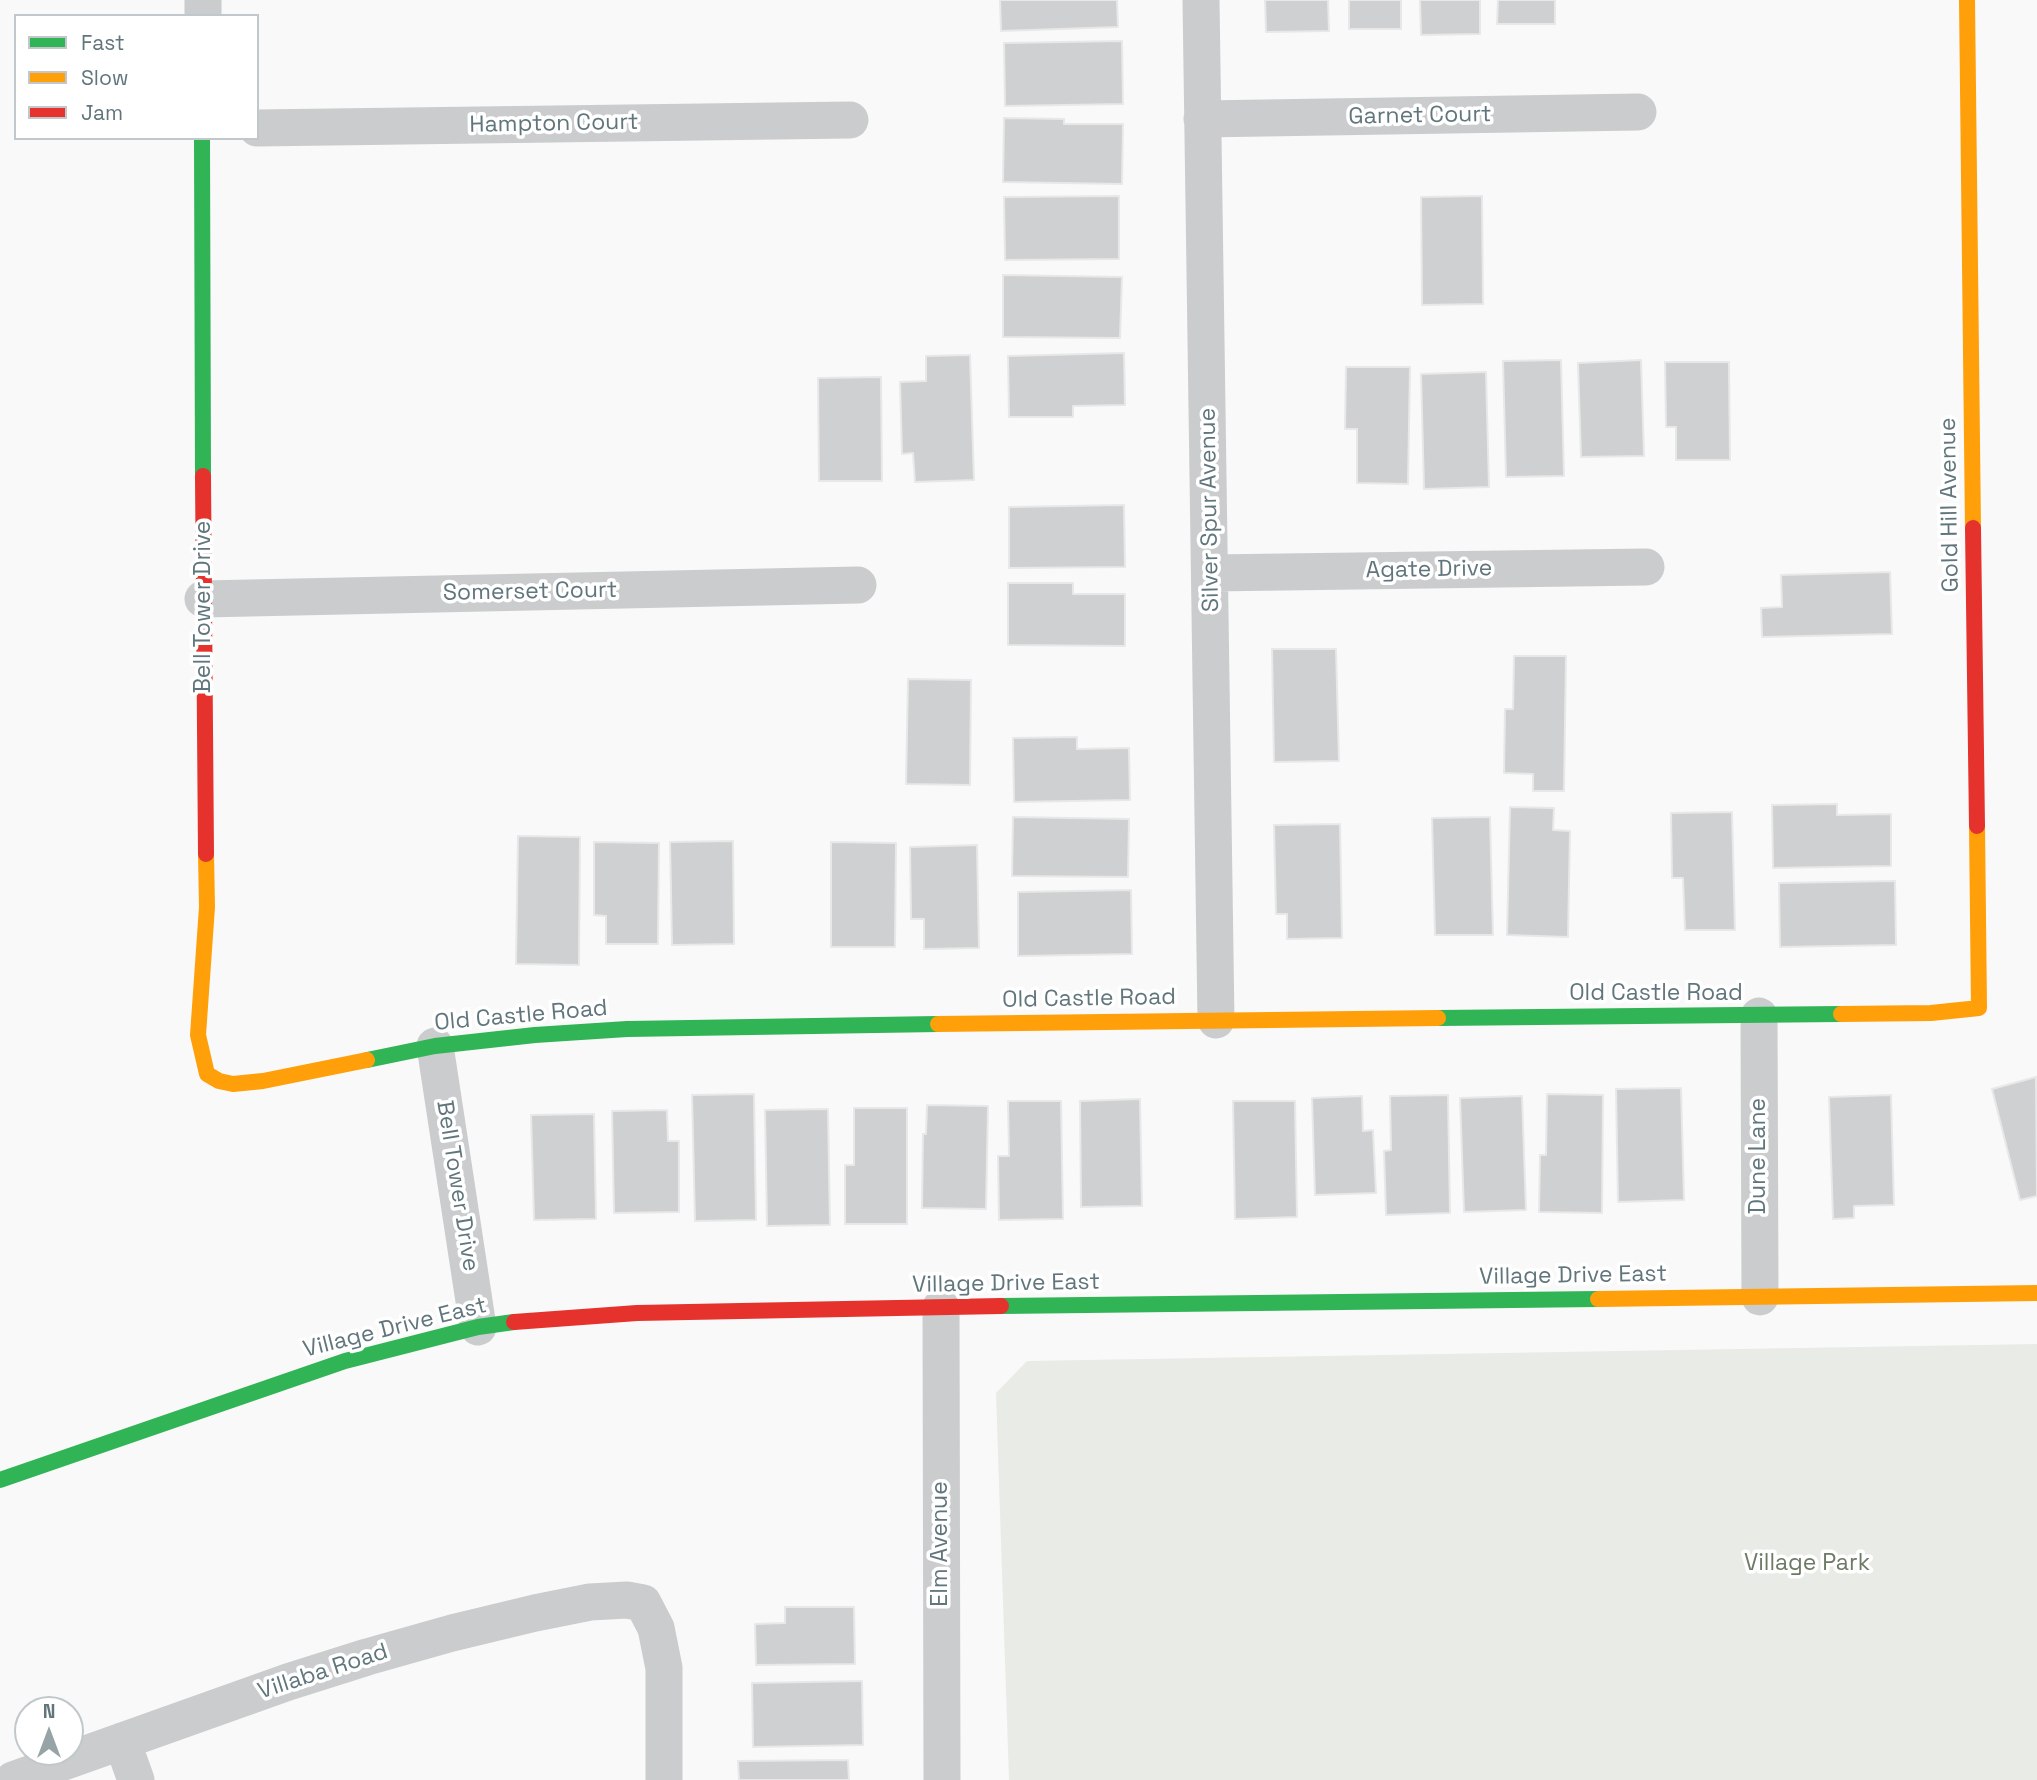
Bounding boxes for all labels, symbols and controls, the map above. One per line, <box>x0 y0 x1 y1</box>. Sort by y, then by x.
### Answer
legend <box>14 14 259 140</box>
text: Fast <box>81 29 125 56</box>
text: Slow <box>81 64 129 91</box>
text: Jam <box>81 99 123 126</box>
street label: Garnet Court <box>1348 101 1492 131</box>
street label: Hampton Court <box>469 109 639 139</box>
street label: Silver Spur Avenue <box>1194 408 1226 612</box>
street label: Gold Hill Avenue <box>1935 417 1965 593</box>
street label: Bell Tower Drive <box>190 521 218 693</box>
street label: Agate Drive <box>1365 555 1493 585</box>
street label: Somerset Court <box>443 577 617 607</box>
street label: Old Castle Road <box>1569 980 1743 1008</box>
street label: Old Castle Road <box>1002 984 1176 1014</box>
street label: Old Castle Road <box>433 995 609 1037</box>
street label: Dune Lane <box>1745 1098 1773 1214</box>
street label: Bell Tower Drive <box>430 1099 484 1273</box>
street label: Village Drive East <box>1479 1261 1667 1291</box>
street label: Village Drive East <box>912 1269 1100 1299</box>
street label: Village Drive East <box>301 1292 489 1364</box>
street label: Elm Avenue <box>927 1481 955 1607</box>
park label: Village Park <box>1744 1550 1870 1578</box>
street label: Villaba Road <box>255 1638 391 1706</box>
north arrow <box>14 1696 84 1766</box>
text: N <box>43 1699 55 1724</box>

